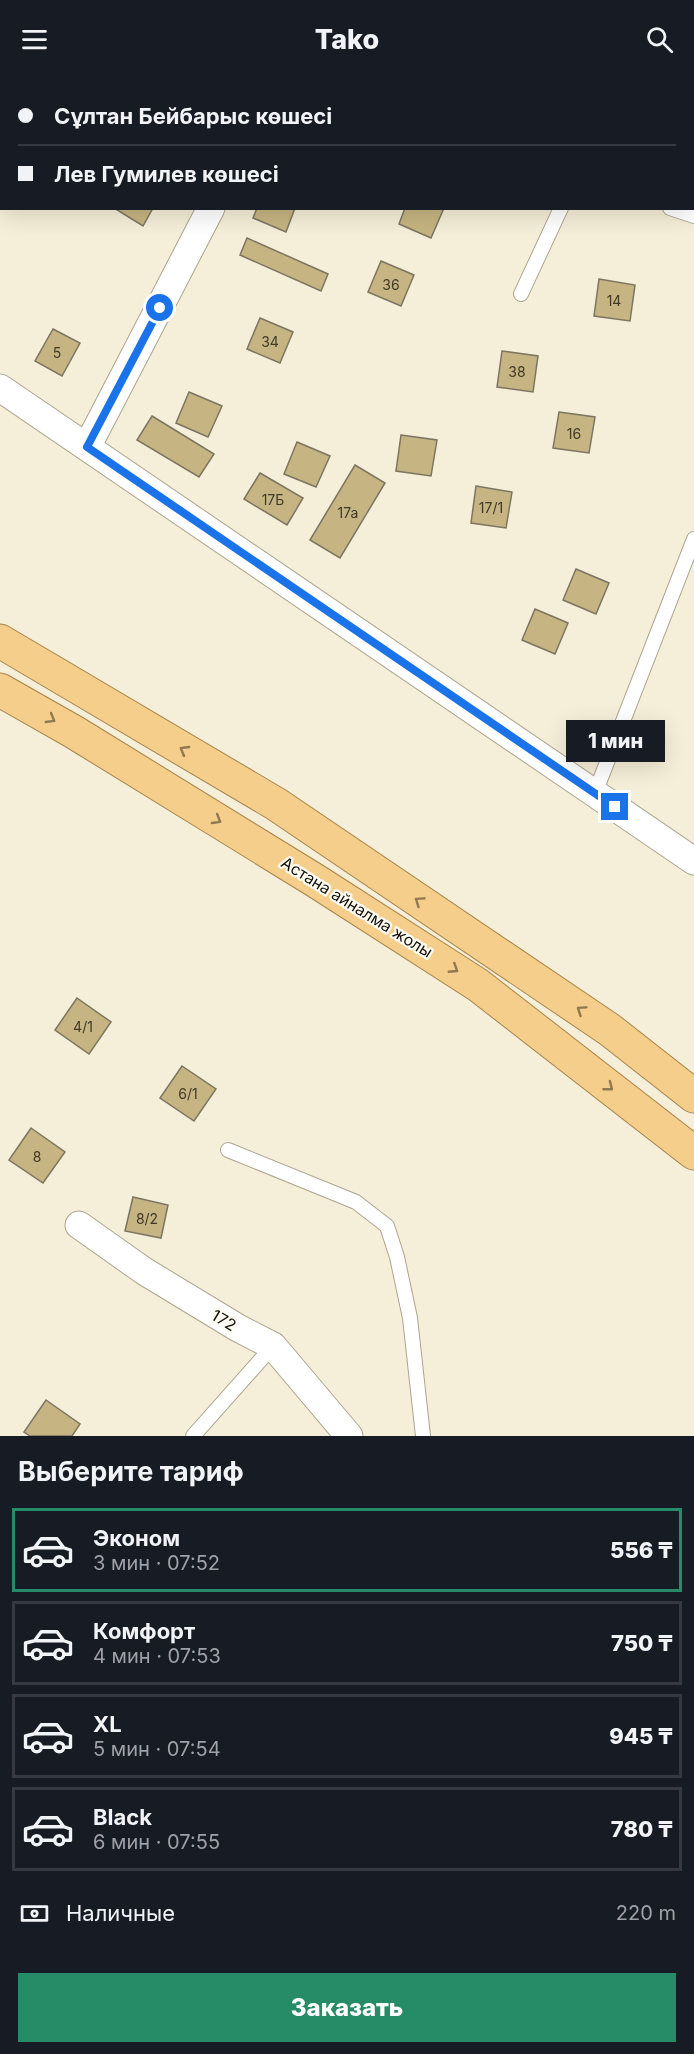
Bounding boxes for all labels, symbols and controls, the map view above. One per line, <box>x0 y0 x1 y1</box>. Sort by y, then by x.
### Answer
icon: menu <box>18 23 51 56</box>
text: Tako <box>315 23 379 56</box>
icon: search <box>643 23 676 56</box>
text: Сұлтан Бейбарыс көшесі <box>54 103 332 129</box>
text: Лев Гумилев көшесі <box>54 161 279 187</box>
house number: 36 <box>382 276 400 293</box>
house number: 14 <box>607 292 621 309</box>
route start <box>146 294 173 321</box>
house number: 34 <box>261 333 279 350</box>
house number: 5 <box>53 344 61 361</box>
house number: 38 <box>508 363 526 380</box>
house number: 16 <box>567 425 581 442</box>
house number: 17Б <box>262 491 284 508</box>
house number: 17/1 <box>479 499 503 516</box>
house number: 17а <box>338 504 358 521</box>
one-way arrow <box>45 712 55 723</box>
callout: 1 мин <box>566 720 664 762</box>
text: 1 мин <box>588 729 643 753</box>
one-way arrow <box>180 746 190 757</box>
route end <box>601 793 628 820</box>
one-way arrow <box>211 813 221 825</box>
street label: Астана айналма жолы <box>278 852 436 962</box>
one-way arrow <box>415 897 426 908</box>
one-way arrow <box>447 962 458 973</box>
one-way arrow <box>576 1006 587 1017</box>
house number: 4/1 <box>73 1018 93 1035</box>
one-way arrow <box>602 1079 613 1090</box>
house number: 6/1 <box>178 1085 198 1102</box>
house number: 8 <box>33 1148 41 1165</box>
house number: 8/2 <box>136 1210 158 1227</box>
street label: 172 <box>208 1305 240 1335</box>
text: Выберите тариф <box>18 1455 244 1488</box>
icon: car <box>21 1523 75 1577</box>
text: Эконом <box>93 1525 180 1551</box>
text: 556 ₸ <box>610 1537 673 1563</box>
text: 3 мин · 07:52 <box>93 1551 220 1575</box>
icon: car <box>21 1616 75 1670</box>
text: Комфорт <box>93 1618 195 1644</box>
text: 750 ₸ <box>611 1630 673 1656</box>
text: 4 мин · 07:53 <box>93 1644 221 1668</box>
icon: car <box>21 1709 75 1763</box>
text: XL <box>93 1711 122 1737</box>
text: 945 ₸ <box>609 1723 673 1749</box>
text: 5 мин · 07:54 <box>93 1737 221 1761</box>
icon: car <box>21 1802 75 1856</box>
text: Black <box>93 1804 152 1830</box>
text: 780 ₸ <box>611 1816 673 1842</box>
text: 6 мин · 07:55 <box>93 1830 220 1854</box>
icon: cash <box>18 1897 51 1930</box>
text: Наличные <box>66 1900 175 1926</box>
text: 220 m <box>616 1901 676 1925</box>
button: Заказать <box>18 1973 676 2042</box>

